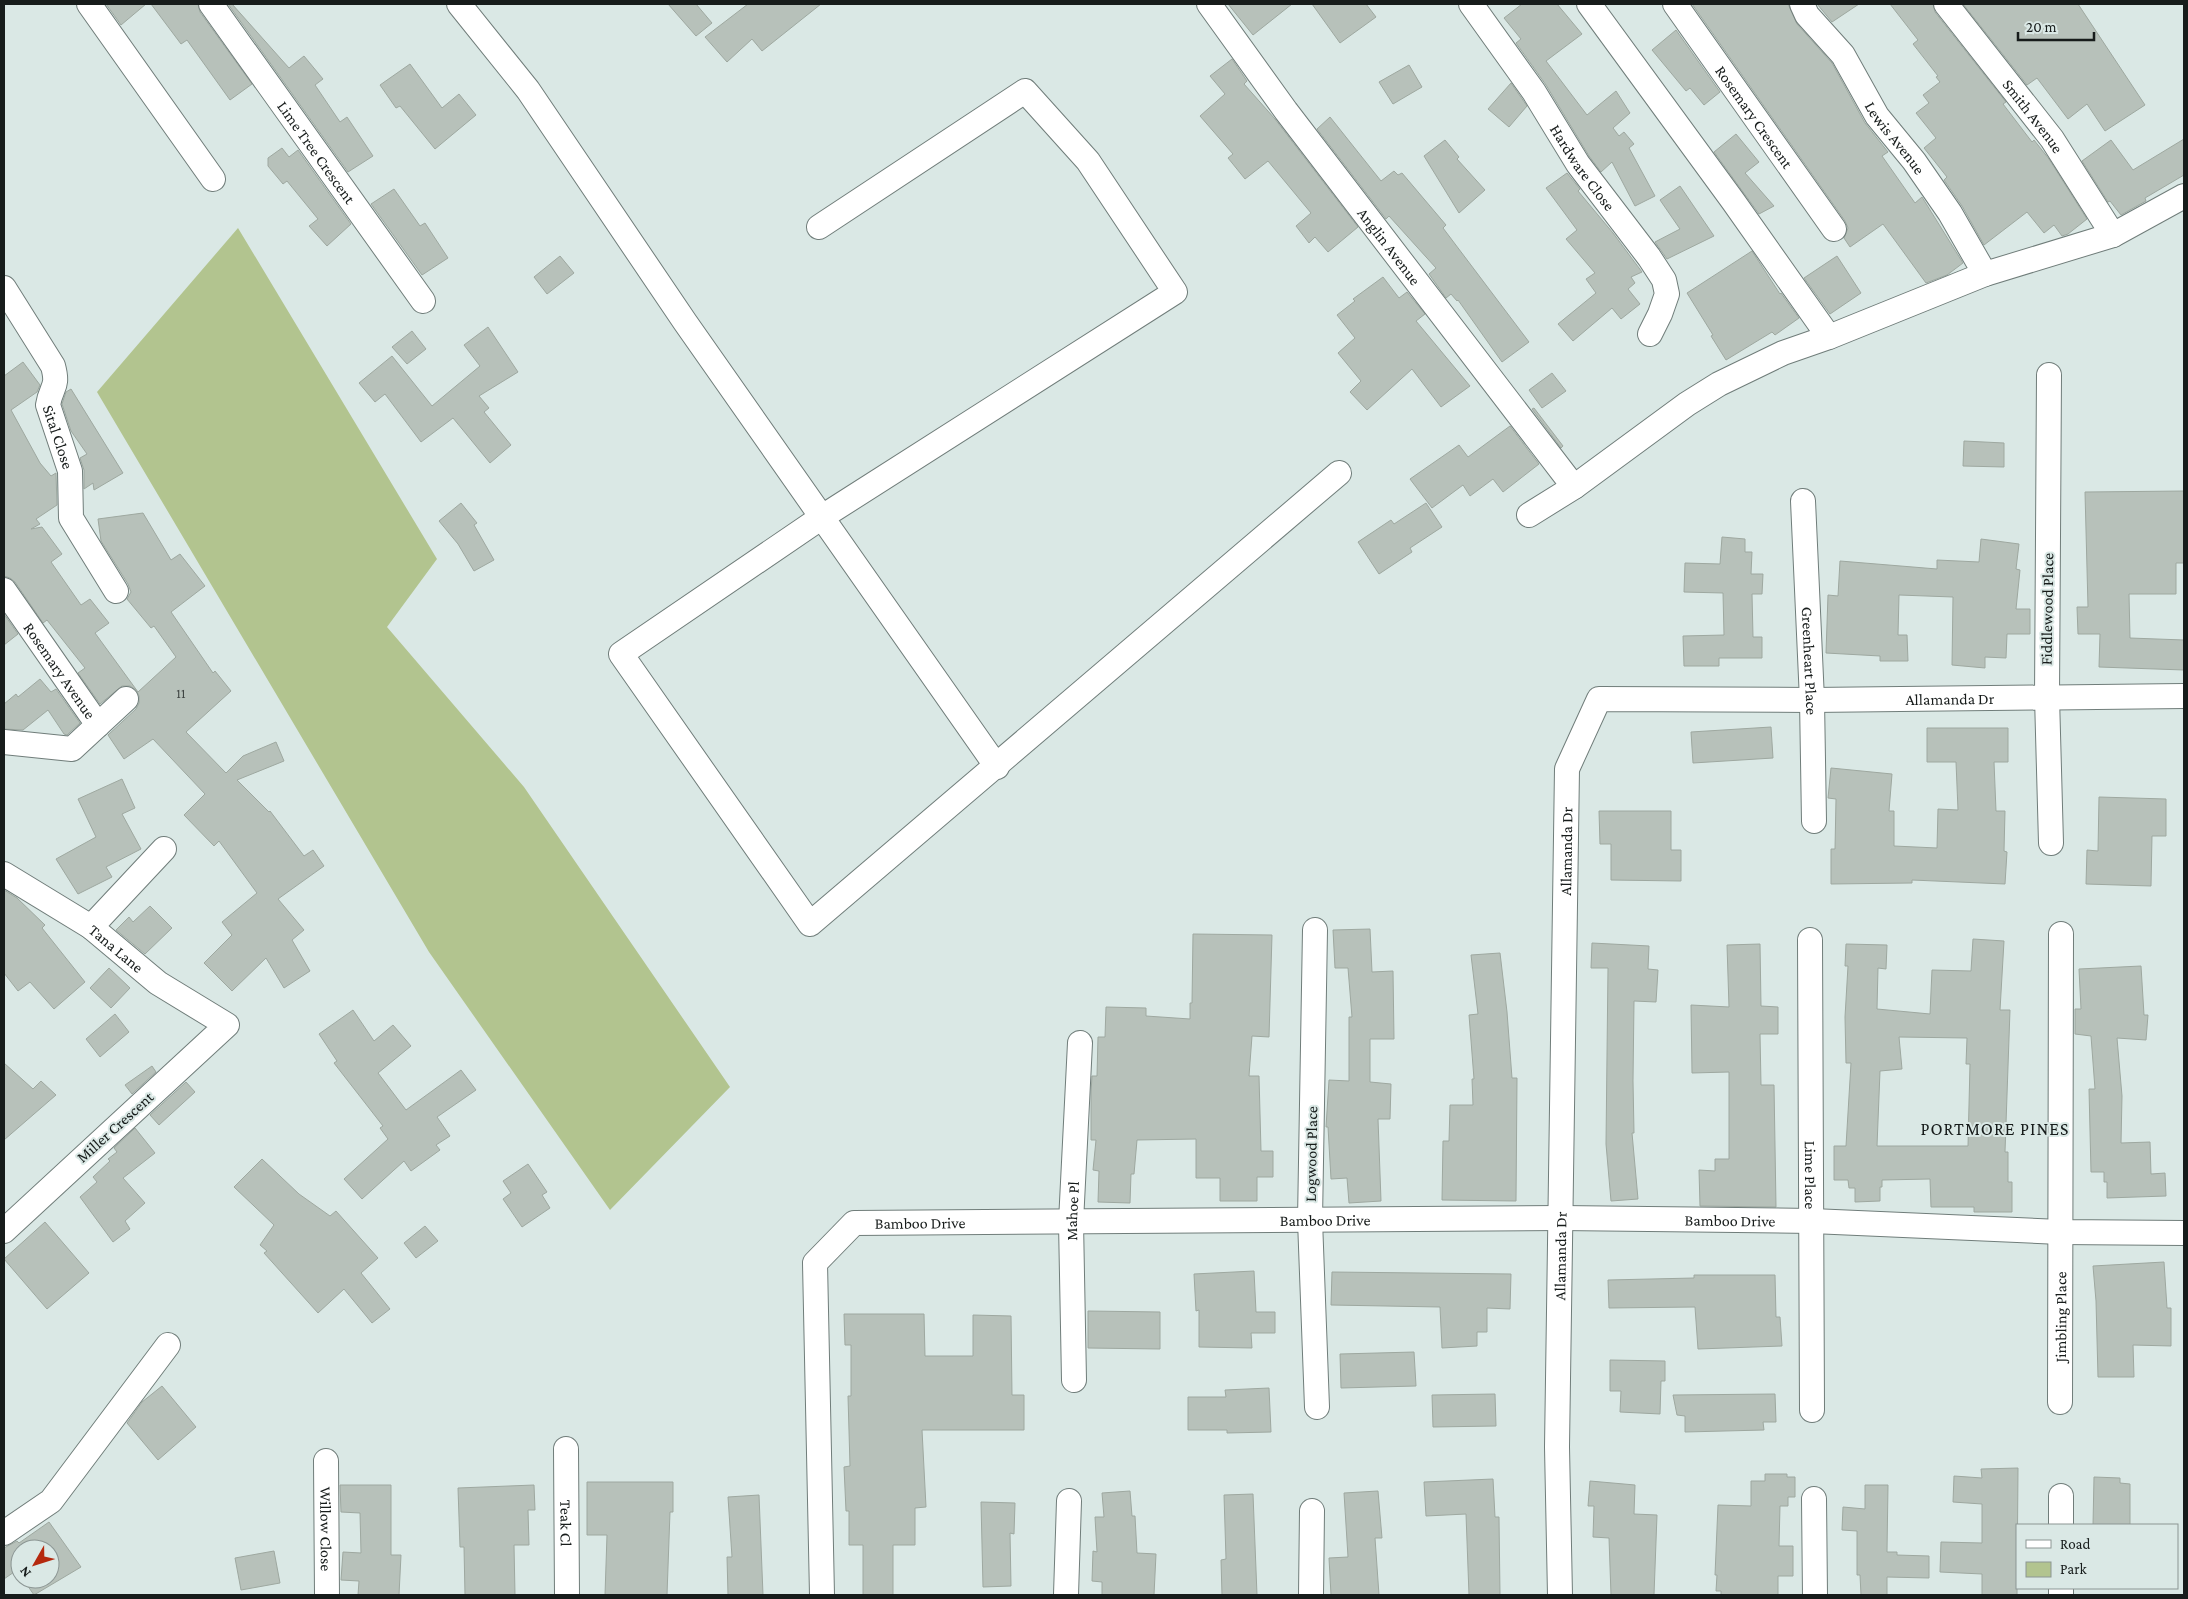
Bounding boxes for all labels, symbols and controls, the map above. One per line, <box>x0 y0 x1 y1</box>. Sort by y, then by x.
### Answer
scale bar <box>2018 10 2094 42</box>
text: 20 m <box>2026 19 2057 35</box>
street label: Rosemary Crescent <box>1713 62 1797 172</box>
street label: Smith Avenue <box>2000 76 2067 156</box>
street label: Lime Tree Crescent <box>274 98 359 207</box>
street label: Lewis Avenue <box>1862 98 1929 177</box>
street label: Hardware Close <box>1547 121 1619 214</box>
street label: Anglin Avenue <box>1355 204 1424 288</box>
street label: Sital Close <box>40 403 77 471</box>
street label: Fiddlewood Place <box>2038 553 2056 665</box>
street label: Greenheart Place <box>1799 606 1821 715</box>
street label: Rosemary Avenue <box>21 619 99 722</box>
house number: 11 <box>176 685 186 701</box>
street label: Allamanda Dr <box>1905 690 1995 707</box>
street label: Allamanda Dr <box>1557 806 1575 896</box>
street label: Tana Lane <box>86 921 147 976</box>
street label: Miller Crescent <box>73 1088 157 1166</box>
street label: Logwood Place <box>1302 1106 1321 1202</box>
district label: PORTMORE PINES <box>1920 1119 2070 1139</box>
street label: Lime Place <box>1802 1141 1820 1209</box>
street label: Mahoe Pl <box>1062 1181 1082 1241</box>
street label: Bamboo Drive <box>1280 1211 1371 1228</box>
street label: Allamanda Dr <box>1551 1211 1569 1301</box>
street label: Bamboo Drive <box>1684 1211 1776 1229</box>
street label: Bamboo Drive <box>875 1214 966 1231</box>
street label: Jimbling Place <box>2052 1271 2070 1365</box>
street label: Willow Close <box>318 1487 335 1571</box>
street label: Teak Cl <box>558 1500 575 1546</box>
legend <box>2016 1524 2178 1589</box>
text: Road <box>2060 1536 2091 1552</box>
north arrow <box>10 1539 60 1589</box>
text: Park <box>2060 1561 2087 1577</box>
text: N <box>15 1563 34 1581</box>

